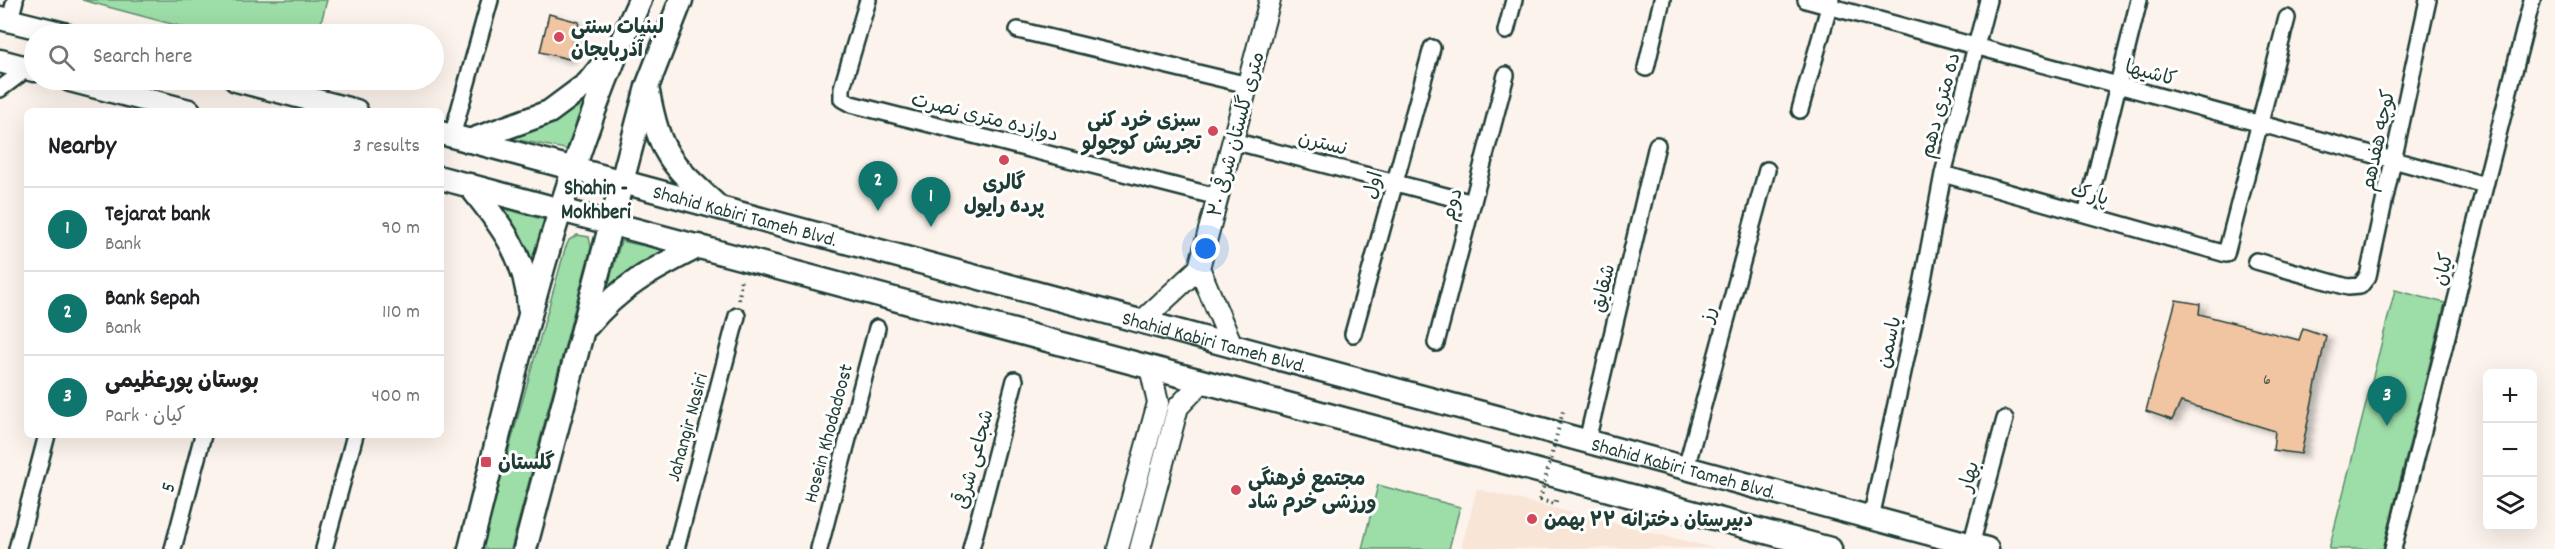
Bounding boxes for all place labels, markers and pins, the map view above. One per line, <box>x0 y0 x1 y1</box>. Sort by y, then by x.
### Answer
place label: لبنیات سنتی آذربایجان <box>571 15 664 66</box>
marker: لبنیات سنتی آذربایجان <box>552 30 566 44</box>
place label: سبزی خرد کنی تجریش کوچولو <box>1080 108 1202 159</box>
marker: سبزی خرد کنی تجریش کوچولو <box>1206 124 1220 138</box>
marker: گالری پرده رایول <box>997 153 1011 167</box>
pin: 2 <box>858 162 898 211</box>
place label: گالری پرده رایول <box>964 170 1044 222</box>
pin: 1 <box>912 178 950 227</box>
pin: 3 <box>2368 376 2406 426</box>
place label: گلستان <box>498 450 555 479</box>
marker: گلستان <box>479 455 493 469</box>
place label: مجتمع فرهنگی ورزشی خرم شاد <box>1248 466 1376 518</box>
marker: مجتمع فرهنگی ورزشی خرم شاد <box>1229 483 1243 497</box>
place label: دبیرستان دخترانه ۲۲ بهمن <box>1544 508 1753 536</box>
marker: دبیرستان دخترانه ۲۲ بهمن <box>1525 512 1539 526</box>

